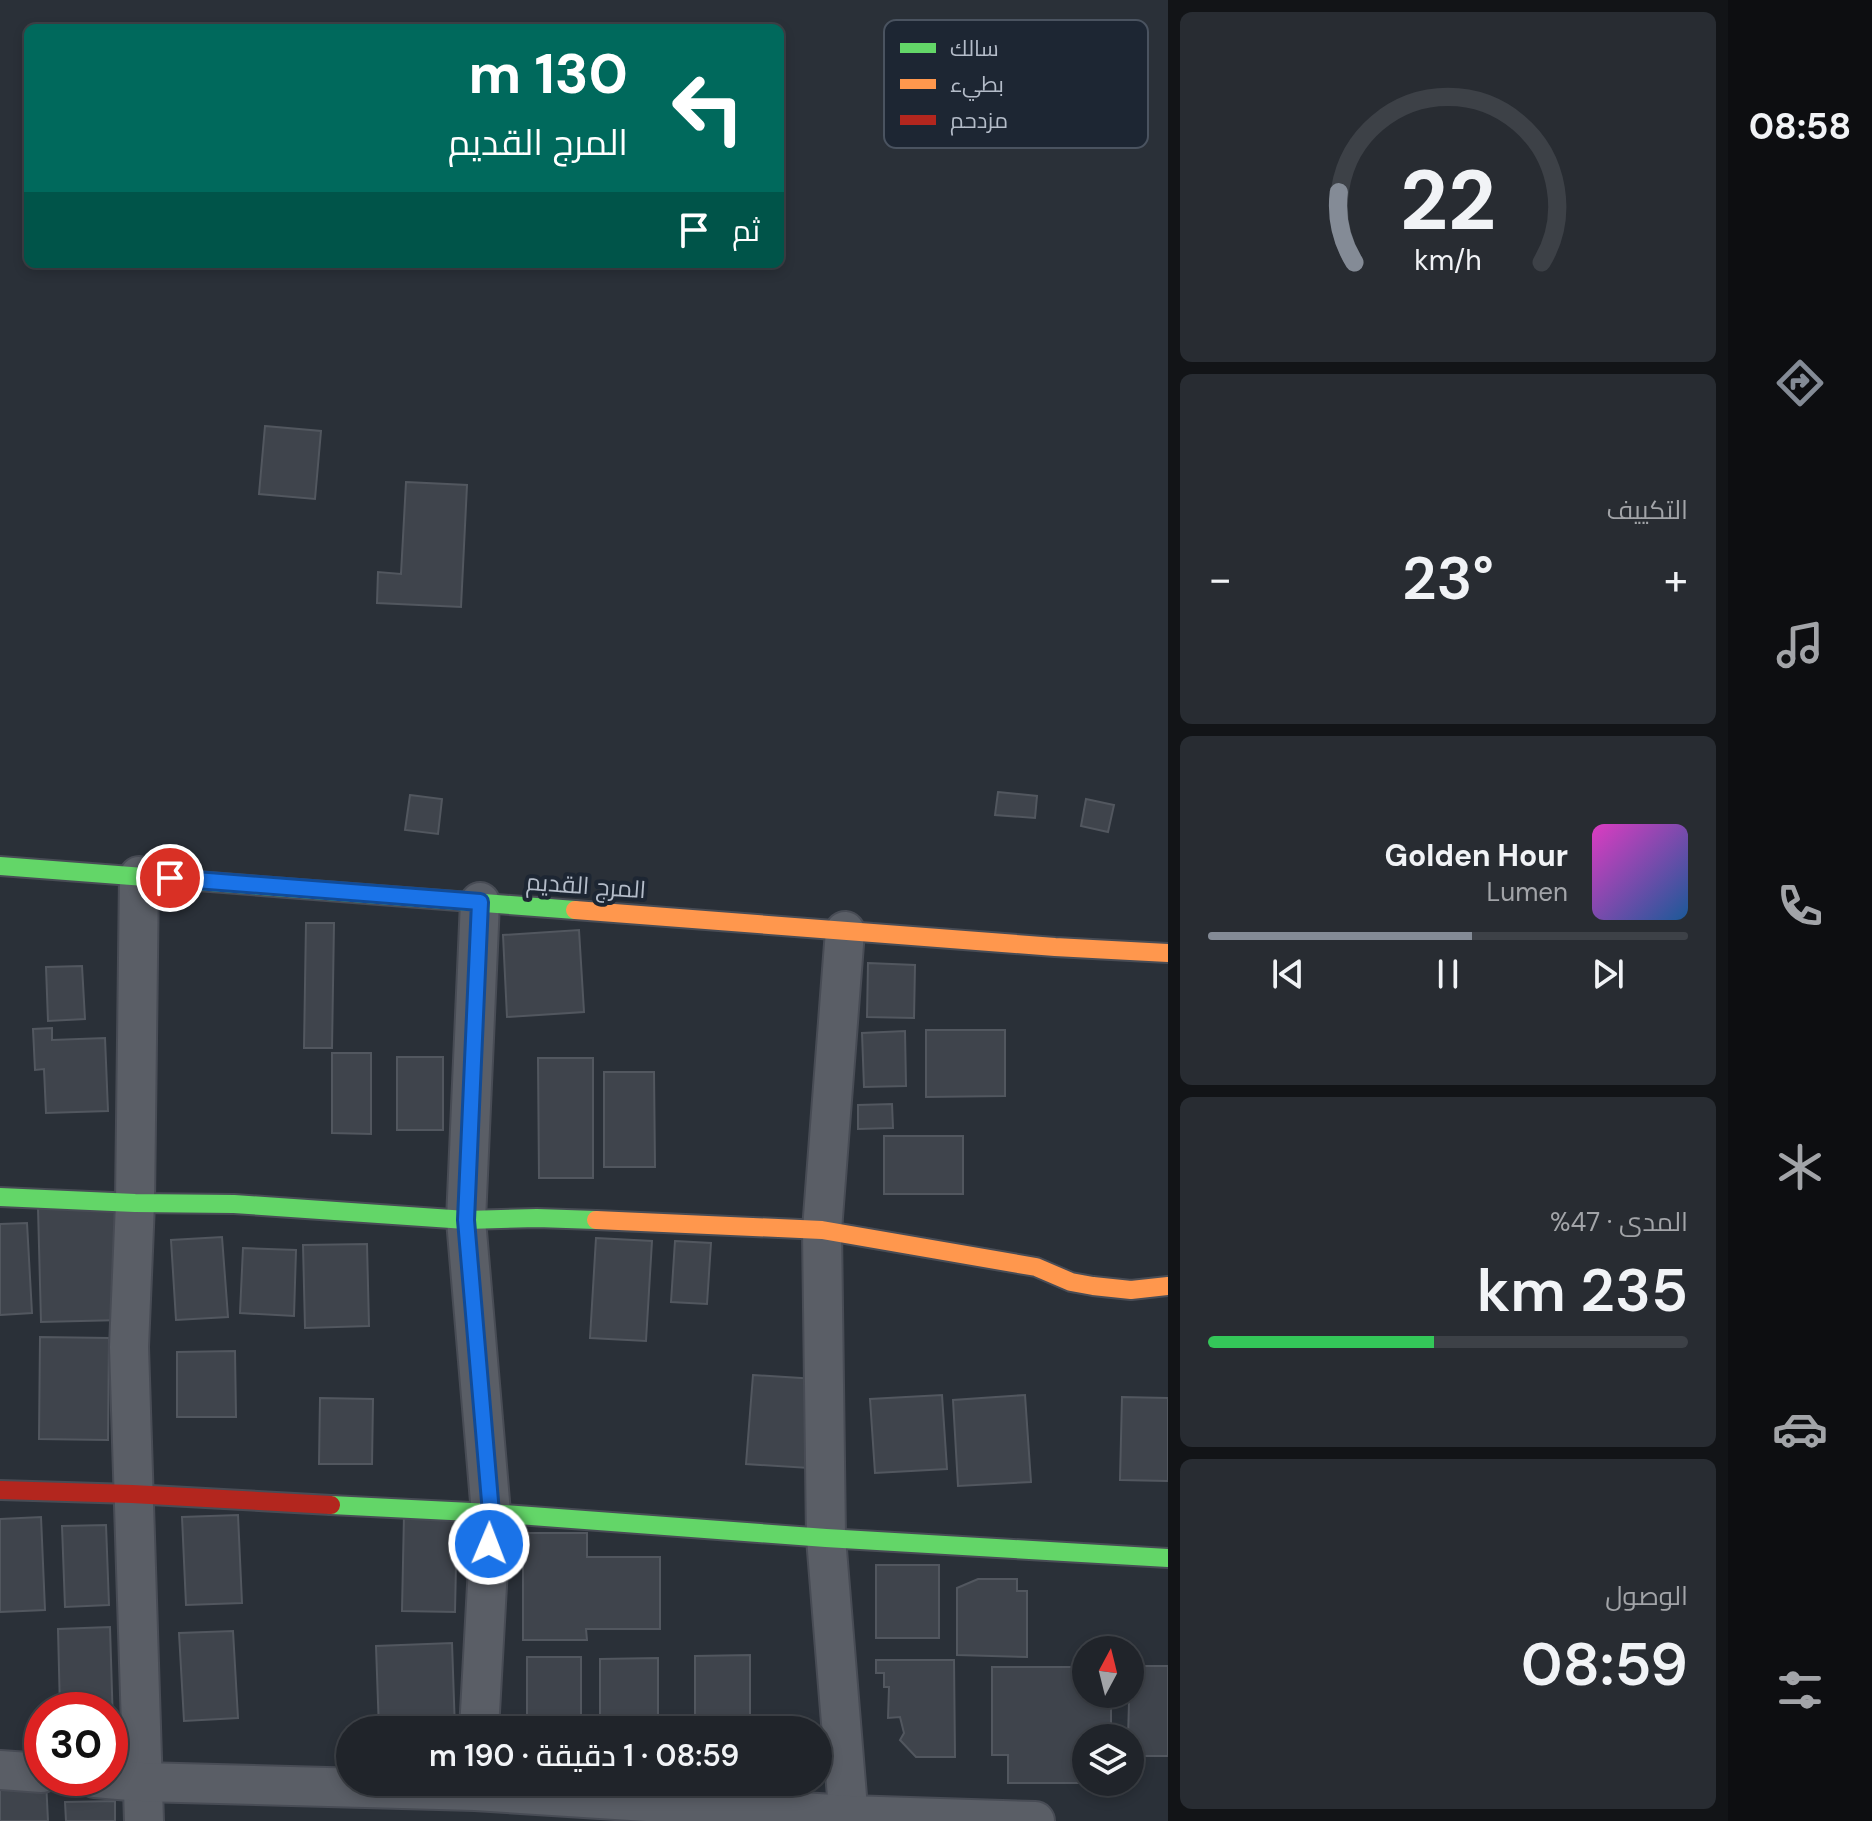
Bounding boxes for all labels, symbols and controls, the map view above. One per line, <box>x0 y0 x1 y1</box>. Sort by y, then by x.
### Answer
legend <box>884 20 1148 148</box>
text: سالك <box>950 34 999 63</box>
text: 130 m <box>469 37 628 110</box>
icon: left <box>656 56 760 160</box>
text: بطيء <box>950 70 1004 101</box>
text: 08:58 <box>1749 103 1851 150</box>
text: مزدحم <box>950 106 1008 136</box>
text: المرج القديم <box>448 119 628 166</box>
text: 22 <box>1400 145 1496 254</box>
icon: arrive <box>672 208 716 252</box>
text: ثم <box>732 211 760 250</box>
text: km/h <box>1414 242 1482 279</box>
icon: directions <box>1772 355 1828 411</box>
text: التكييف <box>1606 493 1688 527</box>
text: 23° <box>1402 539 1494 618</box>
text: − <box>1208 550 1232 608</box>
text: + <box>1664 550 1688 608</box>
icon: music <box>1772 617 1828 673</box>
text: Golden Hour <box>1385 836 1568 875</box>
pin <box>136 844 204 912</box>
icon: arrive <box>148 856 192 900</box>
street label: المرج القديم <box>525 866 647 906</box>
text: Lumen <box>1487 875 1568 909</box>
icon: phone <box>1772 878 1828 934</box>
icon: previous <box>1266 952 1310 996</box>
icon: pause <box>1426 952 1470 996</box>
icon: next <box>1586 952 1630 996</box>
icon: climate <box>1772 1139 1828 1195</box>
text: المدى · 47% <box>1550 1205 1688 1239</box>
text: 235 km <box>1477 1251 1688 1330</box>
icon: car <box>1772 1401 1828 1457</box>
position arrow <box>447 1502 531 1586</box>
text: الوصول <box>1605 1579 1688 1613</box>
text: 08:59 <box>1521 1625 1688 1704</box>
north arrow <box>1072 1636 1144 1708</box>
map controls <box>1072 1636 1144 1796</box>
icon: filters <box>1772 1662 1828 1718</box>
speed limit sign: 30 <box>24 1692 128 1796</box>
button: layers <box>1072 1724 1144 1796</box>
text: 08:59 · 1 دقيقة · 190 m <box>429 1736 739 1775</box>

